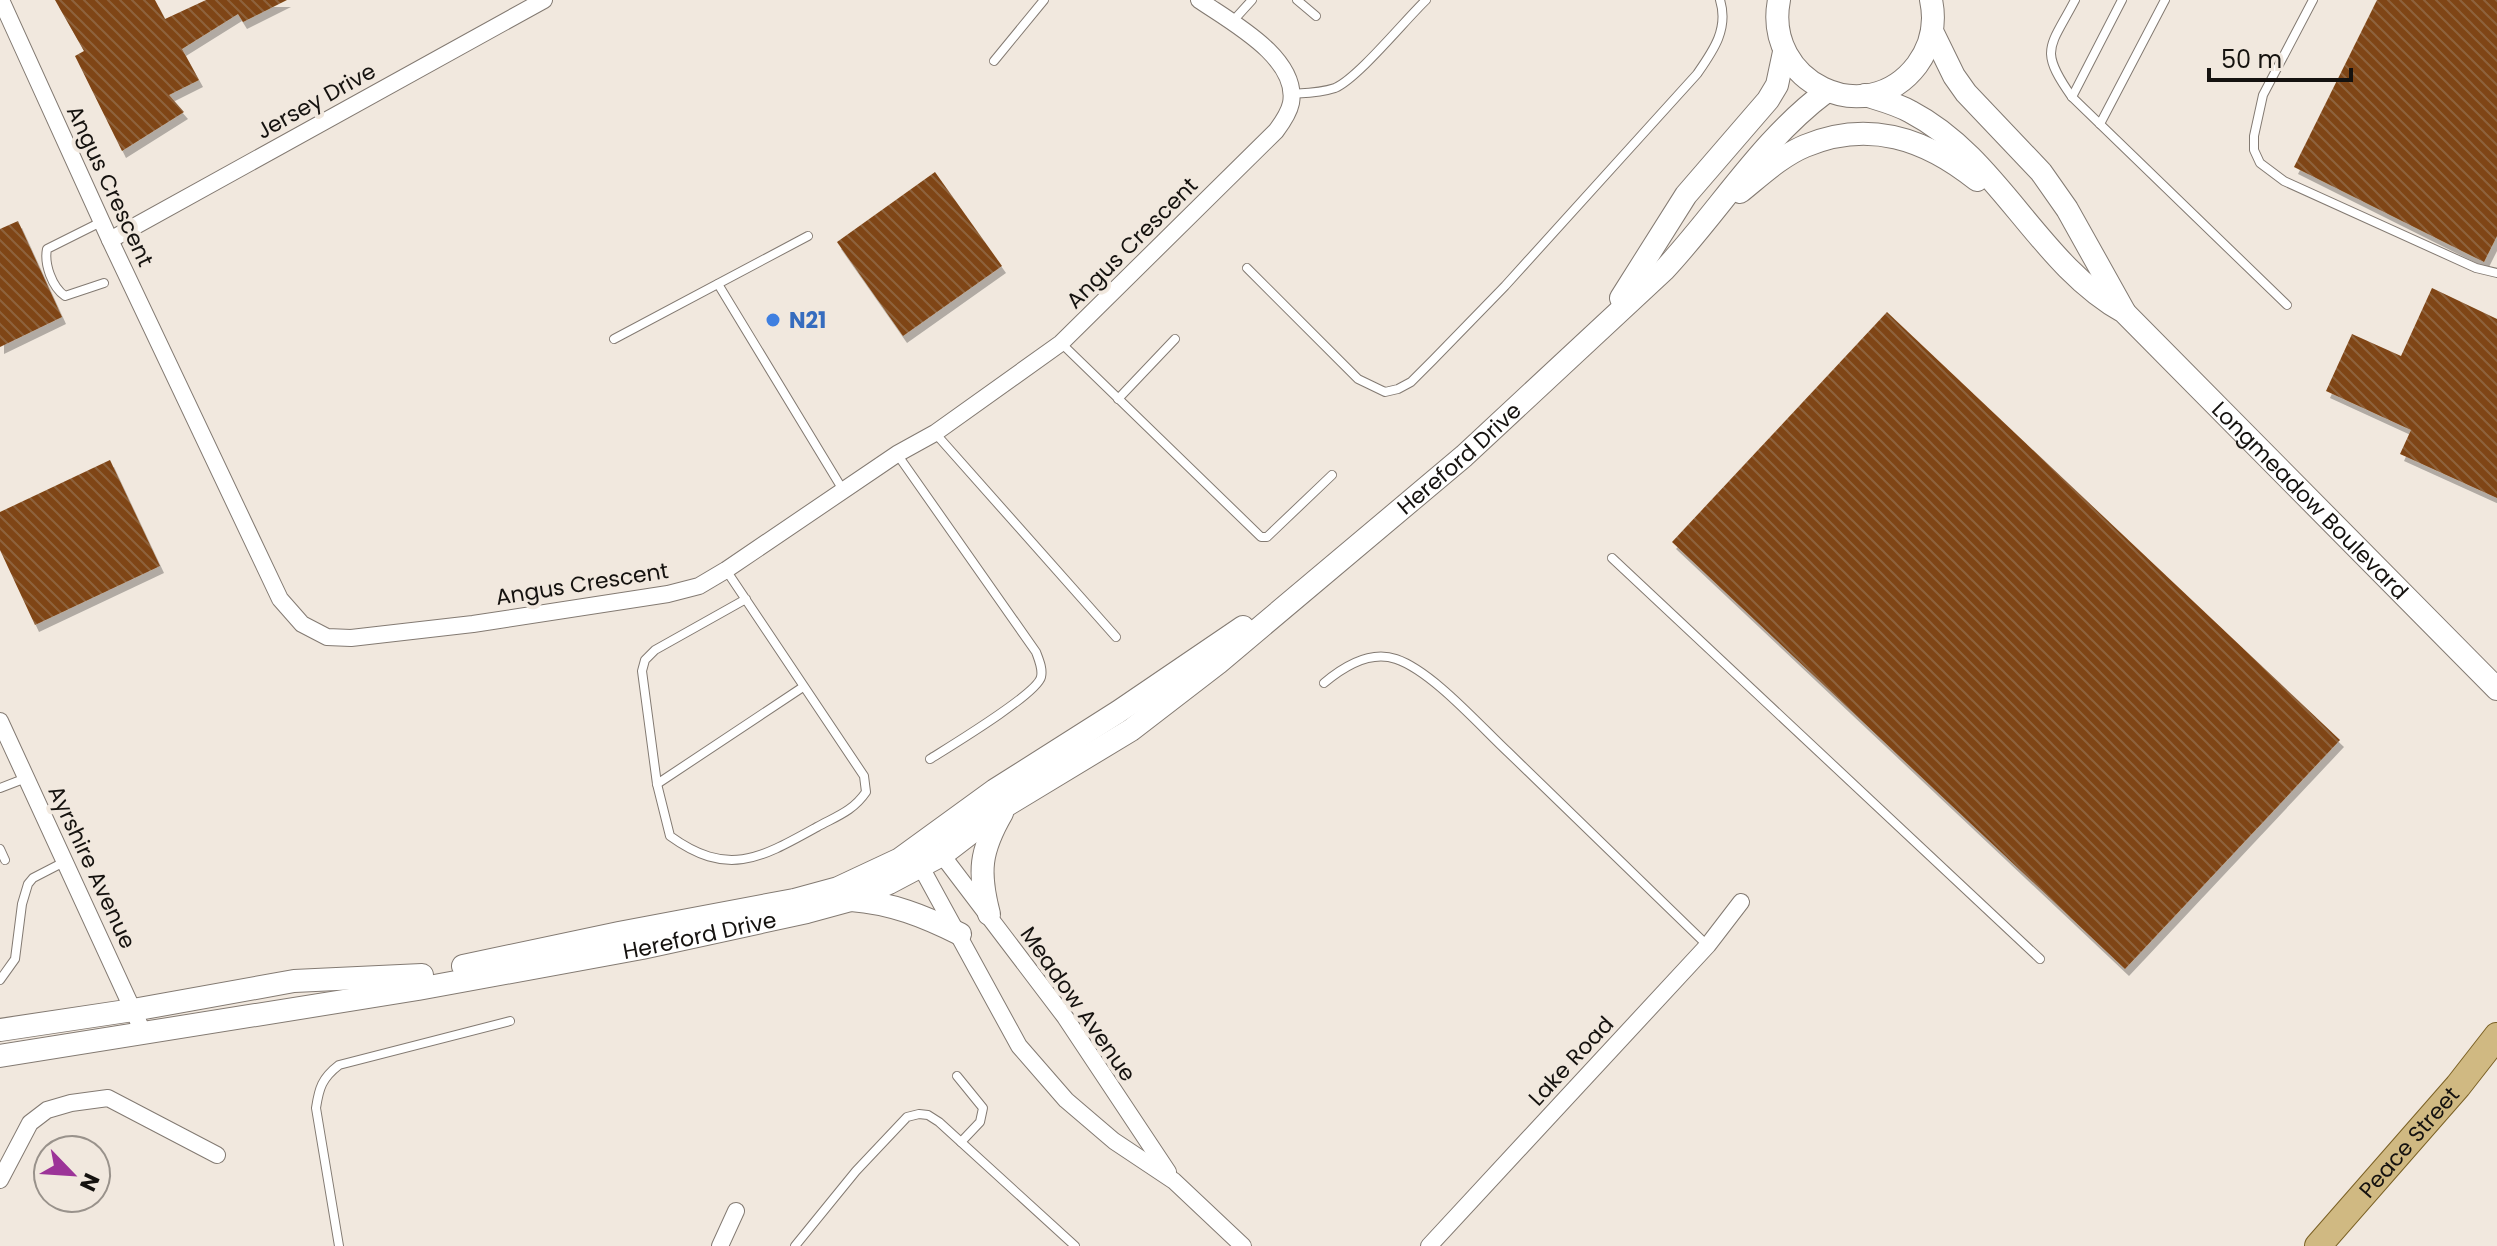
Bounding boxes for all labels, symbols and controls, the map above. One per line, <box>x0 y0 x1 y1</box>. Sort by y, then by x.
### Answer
scale bar <box>2209 32 2351 82</box>
text: 50 m <box>2221 43 2282 76</box>
street label: Jersey Drive <box>251 55 381 147</box>
street label: Angus Crescent <box>59 100 161 272</box>
street label: Angus Crescent <box>1059 170 1205 316</box>
place label: N21 <box>789 305 826 336</box>
marker: N21 <box>764 311 782 329</box>
street label: Longmeadow Boulevard <box>2205 394 2415 606</box>
street label: Hereford Drive <box>1390 395 1528 522</box>
street label: Angus Crescent <box>493 555 671 613</box>
street label: Ayrshire Avenue <box>41 780 143 954</box>
street label: Hereford Drive <box>620 904 779 967</box>
street label: Meadow Avenue <box>1013 920 1143 1088</box>
street label: Lake Road <box>1521 1009 1621 1113</box>
street label: Peace Street <box>2352 1080 2466 1205</box>
north arrow <box>32 1134 112 1214</box>
text: N <box>72 1168 107 1196</box>

